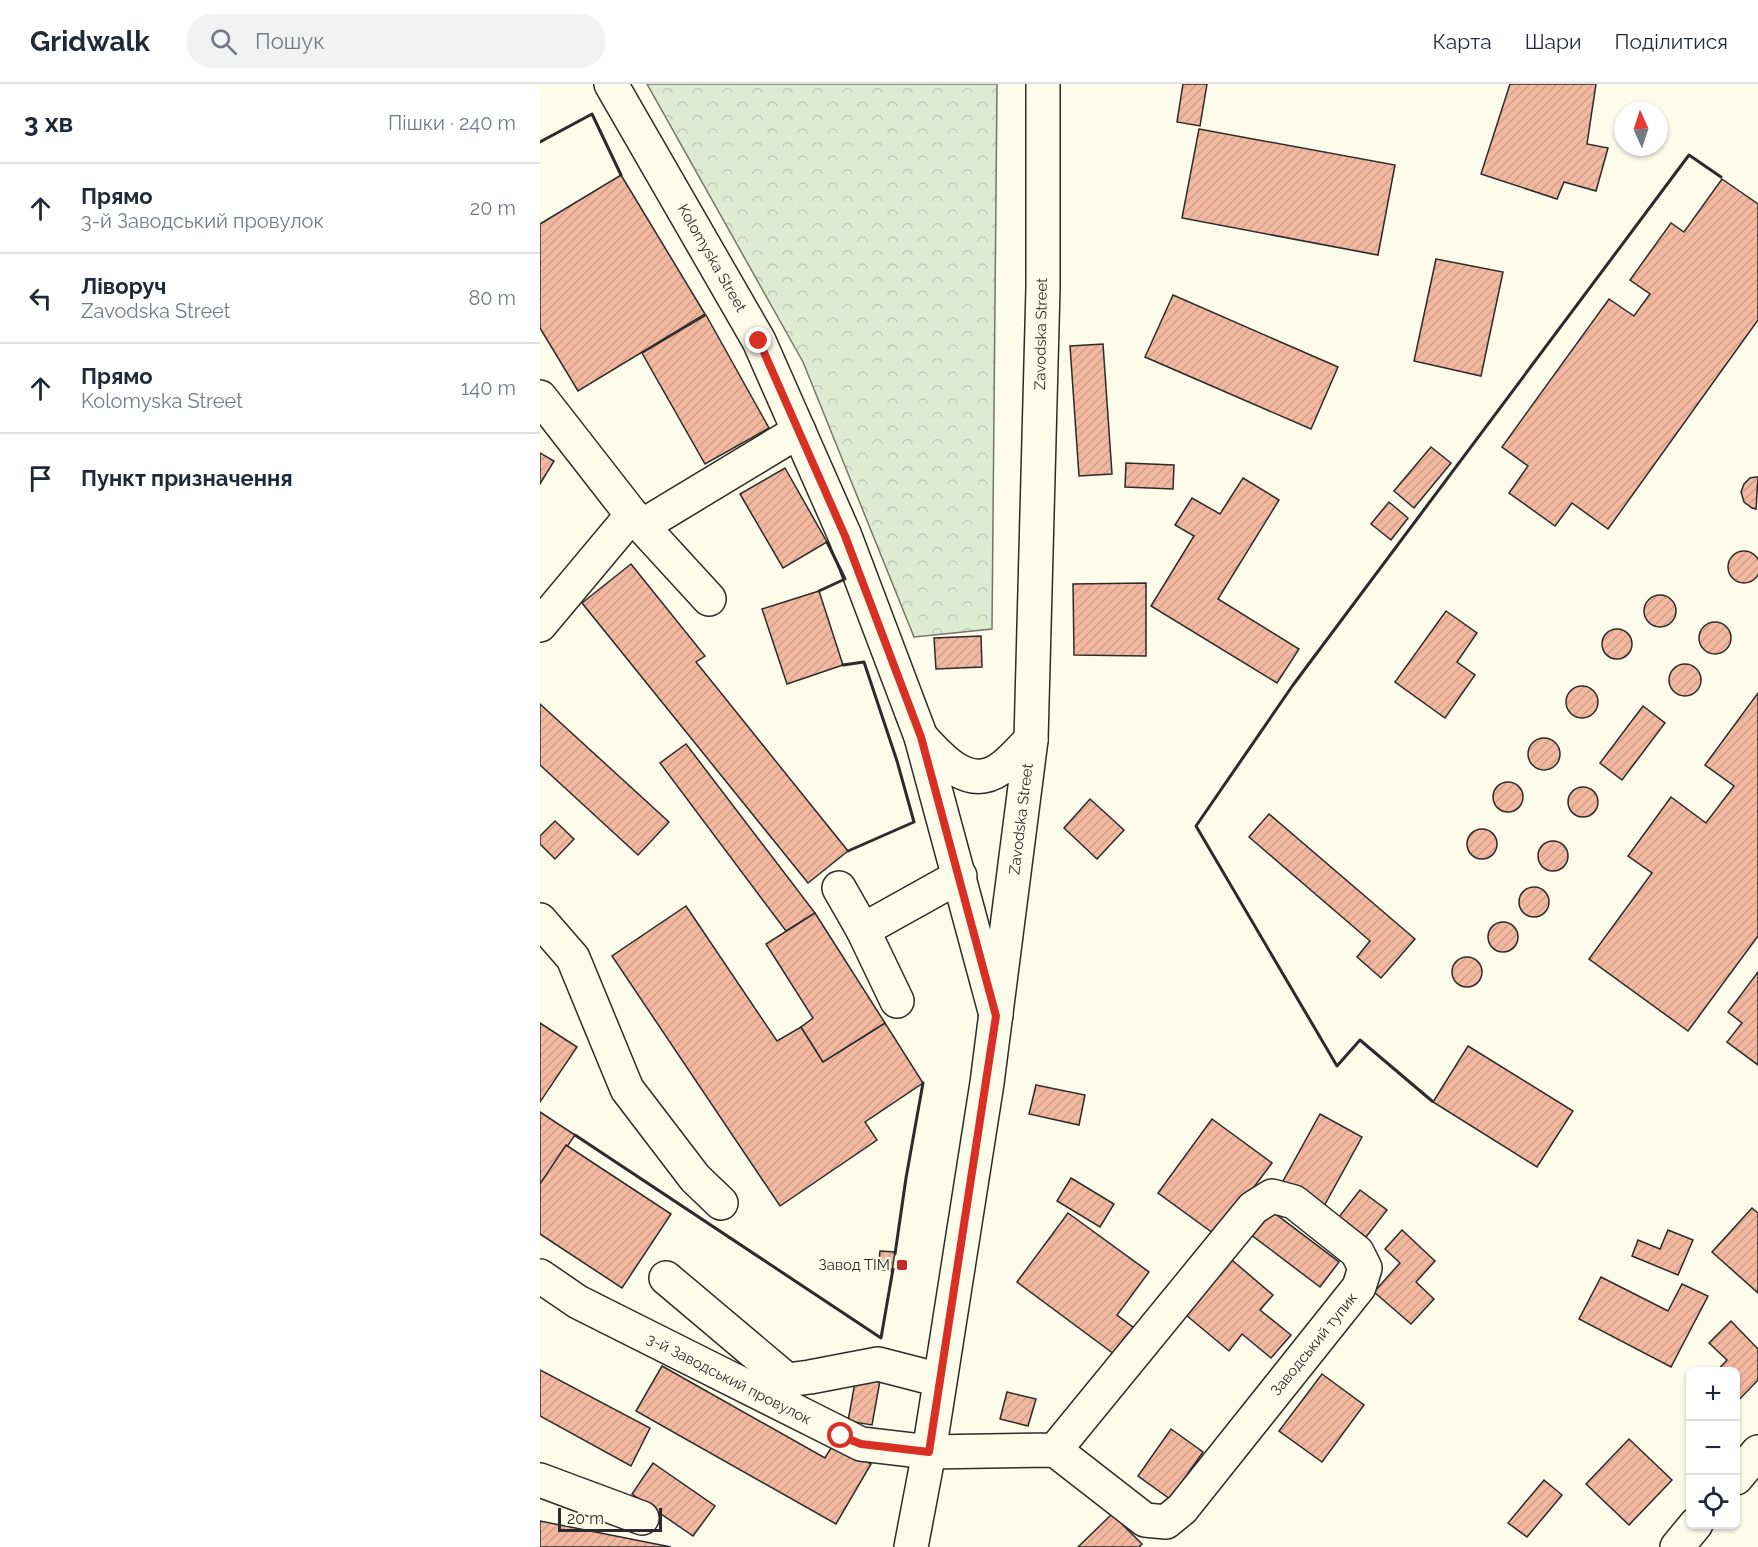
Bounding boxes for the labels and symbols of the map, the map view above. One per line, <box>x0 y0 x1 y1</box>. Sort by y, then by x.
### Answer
north arrow <box>1614 102 1668 156</box>
street label: Kolomyska Street <box>674 201 750 315</box>
street label: Zavodska Street <box>1031 278 1051 390</box>
route end <box>745 327 771 353</box>
street label: Zavodska Street <box>1005 762 1037 876</box>
place label: Завод ТІМ <box>819 1256 890 1274</box>
marker: Завод ТІМ <box>895 1258 909 1272</box>
street label: Заводський тупик <box>1267 1289 1361 1399</box>
street label: 3-й Заводський провулок <box>644 1330 814 1428</box>
route start <box>827 1422 853 1448</box>
scale bar <box>558 1505 662 1532</box>

